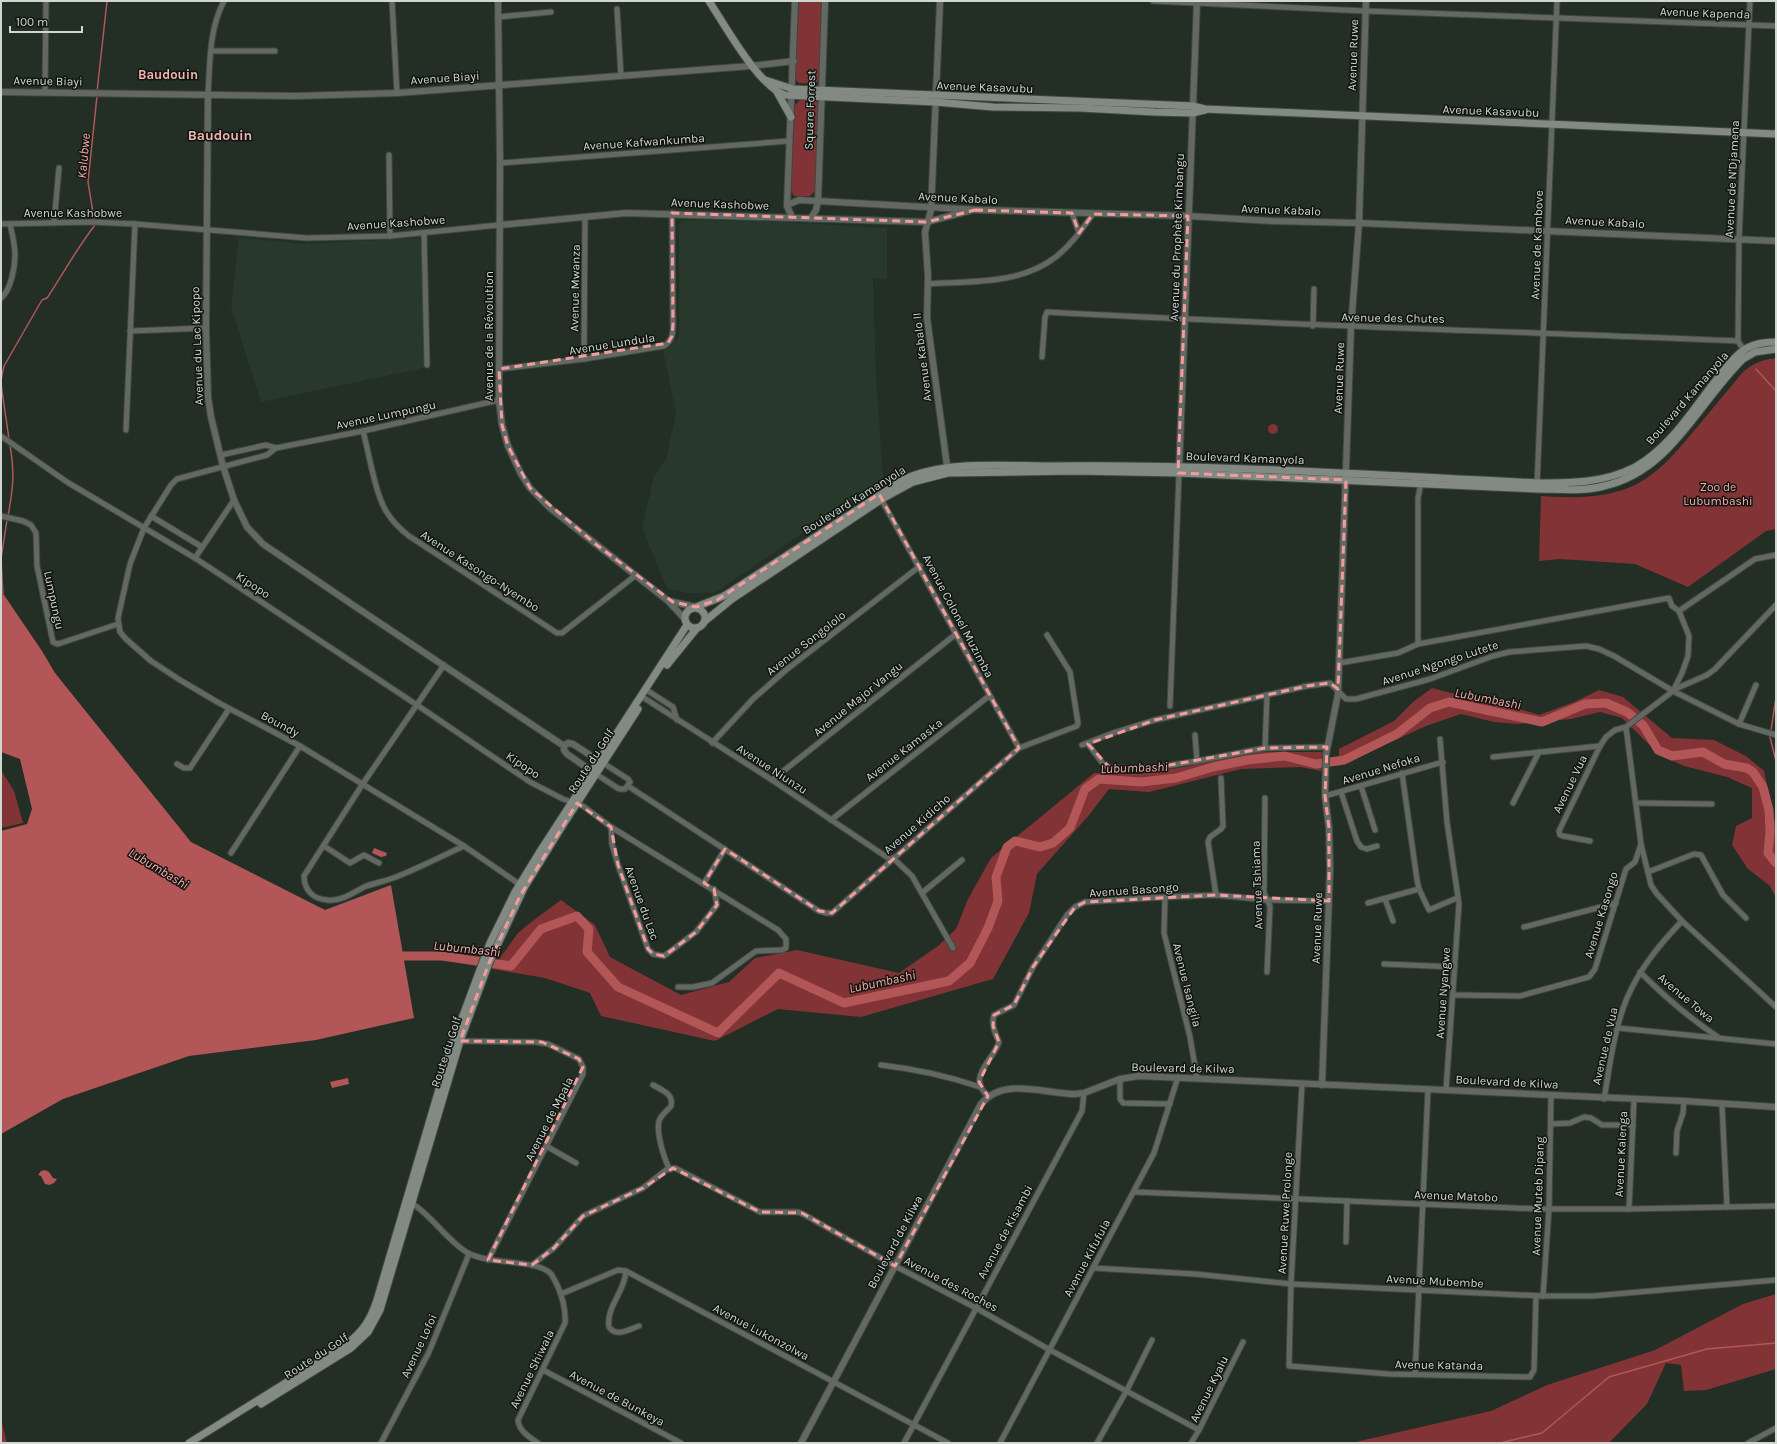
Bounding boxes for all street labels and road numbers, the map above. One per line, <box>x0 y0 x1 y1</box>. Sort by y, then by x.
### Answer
street label: Avenue Kapenda <box>1660 4 1750 22</box>
street label: Avenue Ruwe <box>1345 19 1361 91</box>
street label: Avenue Biayi <box>410 69 480 87</box>
street label: Square Forrest <box>802 69 818 150</box>
street label: Avenue Biayi <box>13 73 83 89</box>
street label: Avenue Kasavubu <box>936 78 1034 96</box>
street label: Avenue Kasavubu <box>1442 102 1540 120</box>
street label: Avenue de N'Djamena <box>1722 120 1742 238</box>
street label: Avenue Kafwankumba <box>583 131 705 153</box>
street label: Avenue du Prophète Kimbangu <box>1167 153 1187 321</box>
street label: Avenue Kabalo <box>918 189 998 207</box>
street label: Avenue de Kambove <box>1528 190 1546 300</box>
street label: Avenue Kashobwe <box>671 195 769 213</box>
street label: Avenue Kabalo <box>1241 202 1321 218</box>
street label: Avenue Kashobwe <box>24 206 122 220</box>
street label: Avenue Kashobwe <box>346 213 446 233</box>
street label: Avenue Kabalo <box>1565 213 1645 231</box>
street label: Avenue Mwanza <box>567 244 583 332</box>
street label: Avenue de la Révolution <box>482 271 496 401</box>
street label: Avenue du Lac Kipopo <box>188 286 206 406</box>
street label: Avenue des Chutes <box>1341 310 1445 326</box>
street label: Avenue Kabalo II <box>910 312 934 402</box>
street label: Avenue Lundula <box>568 330 656 358</box>
street label: Avenue Ruwe <box>1331 342 1347 414</box>
street label: Boulevard Kamanyola <box>1643 349 1731 447</box>
street label: Avenue Lumpungu <box>335 398 437 432</box>
street label: Boulevard Kamanyola <box>1185 449 1305 467</box>
street label: Boulevard Kamanyola <box>800 463 908 537</box>
street label: Avenue Kasongo-Nyembo <box>418 527 542 615</box>
street label: Avenue Colonel Muzimba <box>920 552 996 680</box>
street label: Lumpungu <box>41 569 67 631</box>
street label: Kipopo <box>233 569 273 601</box>
street label: Avenue Songololo <box>764 608 848 678</box>
street label: Avenue Ngongo Lutete <box>1380 638 1500 688</box>
street label: Avenue Major Vangu <box>811 659 905 739</box>
street label: Boundy <box>259 708 302 740</box>
street label: Avenue Kamaska <box>863 716 945 784</box>
street label: Route du Golf <box>565 726 617 796</box>
street label: Avenue Niunzu <box>734 741 810 797</box>
street label: Kipopo <box>503 749 543 781</box>
street label: Avenue Nefoka <box>1340 751 1422 787</box>
street label: Avenue Vua <box>1550 753 1590 815</box>
street label: Avenue Kidicho <box>881 791 953 857</box>
street label: Avenue Tshiama <box>1248 840 1266 930</box>
street label: Avenue du Lac <box>622 864 662 942</box>
street label: Avenue Kasongo <box>1581 870 1621 960</box>
street label: Avenue Basongo <box>1089 880 1179 900</box>
street label: Avenue Ruwe <box>1309 892 1325 964</box>
street label: Avenue Isangila <box>1170 941 1204 1029</box>
street label: Avenue Nyangwe <box>1433 947 1453 1039</box>
street label: Avenue Towa <box>1655 970 1717 1026</box>
street label: Avenue de Vua <box>1589 1006 1621 1086</box>
street label: Route du Golf <box>428 1014 464 1089</box>
street label: Boulevard de Kilwa <box>1131 1060 1235 1076</box>
street label: Boulevard de Kilwa <box>1455 1072 1559 1092</box>
street label: Avenue de Mpala <box>522 1075 576 1163</box>
street label: Avenue Kalenga <box>1612 1110 1630 1198</box>
street label: Avenue Muteb Dipang <box>1529 1136 1547 1256</box>
street label: Avenue Ruwe Prolonge <box>1275 1152 1295 1274</box>
street label: Avenue de Kisambi <box>974 1183 1036 1281</box>
street label: Avenue Matobo <box>1414 1188 1498 1204</box>
street label: Boulevard de Kilwa <box>865 1193 925 1291</box>
street label: Avenue Kifufula <box>1061 1217 1113 1299</box>
street label: Avenue des Roches <box>902 1253 1000 1315</box>
street label: Avenue Mubembe <box>1386 1271 1484 1291</box>
street label: Avenue Lukonzolwa <box>711 1301 811 1363</box>
street label: Avenue Lofoi <box>398 1312 440 1380</box>
street label: Avenue Shiwala <box>507 1327 557 1411</box>
street label: Route du Golf <box>281 1330 351 1382</box>
street label: Avenue Kyalu <box>1187 1353 1231 1425</box>
street label: Avenue Katanda <box>1395 1357 1483 1373</box>
street label: Avenue de Bunkeya <box>567 1367 667 1429</box>

